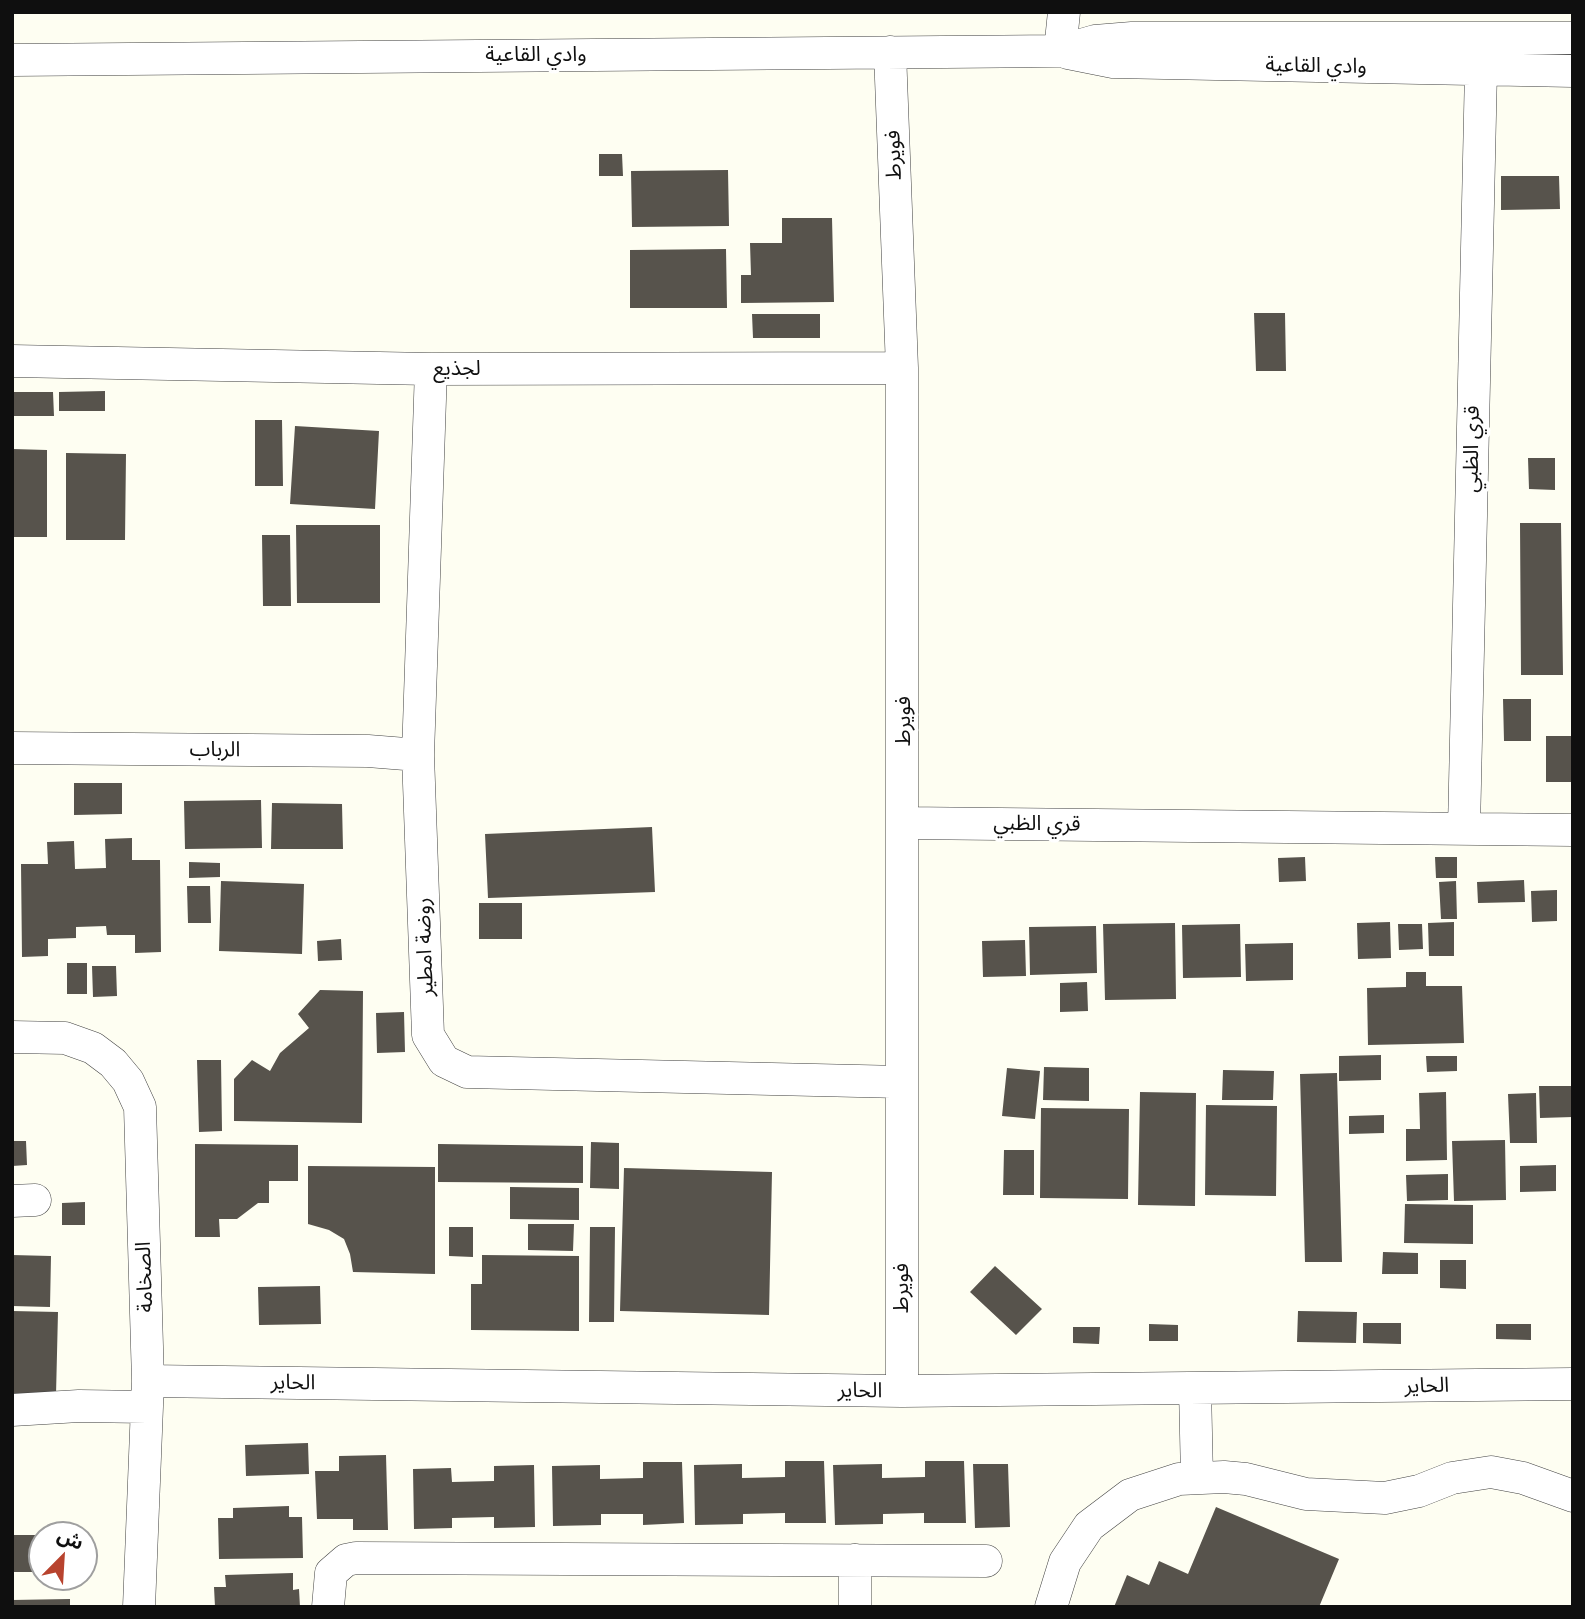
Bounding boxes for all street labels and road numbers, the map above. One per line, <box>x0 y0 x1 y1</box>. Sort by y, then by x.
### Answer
street label: وادي القاعية <box>485 42 587 68</box>
street label: وادي القاعية <box>1265 53 1367 79</box>
street label: فويرط <box>881 130 907 180</box>
street label: لجذيع <box>433 356 481 382</box>
street label: قري الظبي <box>1459 405 1485 493</box>
street label: فويرط <box>891 696 917 746</box>
street label: الرباب <box>189 737 241 763</box>
street label: قري الظبي <box>993 811 1081 837</box>
street label: روضة امطير <box>411 897 439 997</box>
street label: الصخامة <box>131 1241 159 1313</box>
street label: فويرط <box>889 1263 915 1313</box>
street label: الحاير <box>271 1370 315 1396</box>
street label: الحاير <box>1405 1373 1449 1399</box>
street label: الحاير <box>838 1378 882 1404</box>

